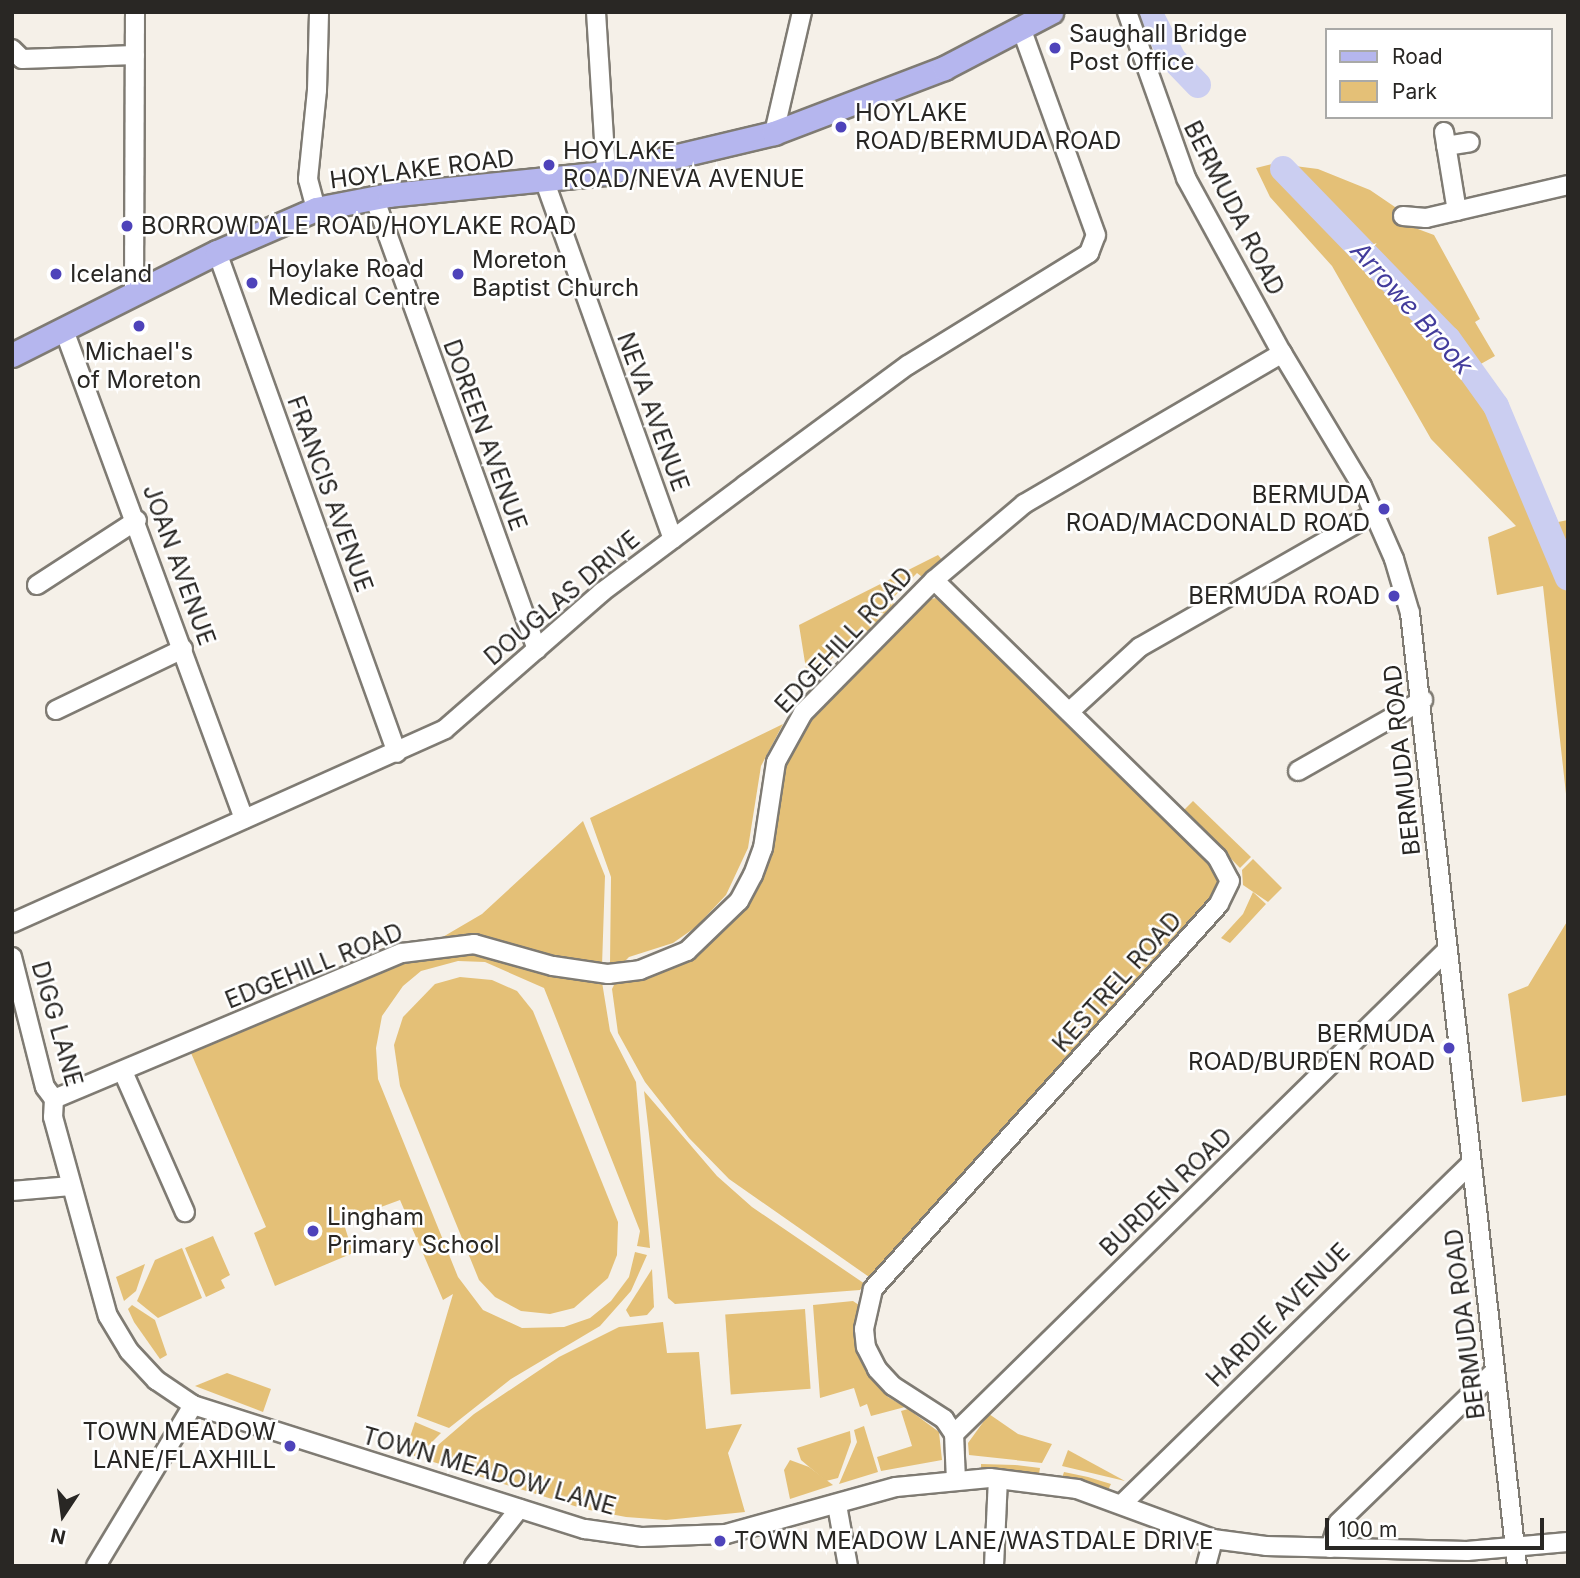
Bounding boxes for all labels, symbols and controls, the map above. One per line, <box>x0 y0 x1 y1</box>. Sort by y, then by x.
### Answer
place label: Saughall Bridge Post Office <box>1069 20 1247 76</box>
legend <box>1324 28 1552 119</box>
marker: Saughall Bridge Post Office <box>1047 40 1063 56</box>
text: Road <box>1392 44 1443 69</box>
text: Park <box>1392 79 1437 104</box>
place label: HOYLAKE ROAD/BERMUDA ROAD <box>855 99 1121 155</box>
street label: BERMUDA ROAD <box>1178 116 1290 300</box>
marker: HOYLAKE ROAD/BERMUDA ROAD <box>833 119 849 135</box>
place label: HOYLAKE ROAD/NEVA AVENUE <box>563 137 805 193</box>
street label: HOYLAKE ROAD <box>328 143 516 195</box>
marker: HOYLAKE ROAD/NEVA AVENUE <box>541 157 557 173</box>
place label: BORROWDALE ROAD/HOYLAKE ROAD <box>141 212 576 240</box>
marker: BORROWDALE ROAD/HOYLAKE ROAD <box>119 218 135 234</box>
water label: Arrowe Brook <box>1344 235 1480 381</box>
place label: Moreton Baptist Church <box>472 246 639 302</box>
place label: Hoylake Road Medical Centre <box>268 255 440 311</box>
place label: Iceland <box>70 260 152 288</box>
marker: Iceland <box>48 266 64 282</box>
marker: Moreton Baptist Church <box>450 266 466 282</box>
marker: Hoylake Road Medical Centre <box>242 273 262 293</box>
marker: Michael's of Moreton <box>131 318 147 334</box>
street label: NEVA AVENUE <box>611 329 695 495</box>
street label: DOREEN AVENUE <box>437 336 533 534</box>
place label: Michael's of Moreton <box>77 338 201 394</box>
street label: FRANCIS AVENUE <box>281 392 379 596</box>
street label: JOAN AVENUE <box>137 481 221 649</box>
place label: BERMUDA ROAD/MACDONALD ROAD <box>1066 481 1370 537</box>
marker: BERMUDA ROAD/MACDONALD ROAD <box>1376 501 1392 517</box>
street label: DOUGLAS DRIVE <box>478 525 646 671</box>
street label: EDGEHILL ROAD <box>769 561 919 719</box>
place label: BERMUDA ROAD <box>1188 582 1380 610</box>
marker: BERMUDA ROAD <box>1386 588 1402 604</box>
street label: BERMUDA ROAD <box>1378 663 1426 857</box>
street label: KESTREL ROAD <box>1047 906 1187 1058</box>
street label: EDGEHILL ROAD <box>221 917 407 1015</box>
street label: DIGG LANE <box>25 958 89 1090</box>
place label: BERMUDA ROAD/BURDEN ROAD <box>1188 1020 1435 1076</box>
marker: BERMUDA ROAD/BURDEN ROAD <box>1441 1040 1457 1056</box>
street label: BURDEN ROAD <box>1094 1122 1238 1262</box>
place label: Lingham Primary School <box>327 1203 500 1259</box>
marker: Lingham Primary School <box>305 1223 321 1239</box>
street label: BERMUDA ROAD <box>1439 1227 1491 1421</box>
street label: HARDIE AVENUE <box>1200 1237 1356 1393</box>
place label: TOWN MEADOW LANE/FLAXHILL <box>82 1418 276 1474</box>
street label: TOWN MEADOW LANE <box>359 1421 619 1521</box>
marker: TOWN MEADOW LANE/FLAXHILL <box>282 1438 298 1454</box>
north arrow <box>28 1480 98 1550</box>
scale bar <box>1328 1504 1547 1548</box>
text: 100 m <box>1338 1517 1397 1542</box>
text: N <box>49 1523 68 1549</box>
place label: TOWN MEADOW LANE/WASTDALE DRIVE <box>734 1527 1213 1555</box>
marker: TOWN MEADOW LANE/WASTDALE DRIVE <box>712 1533 728 1549</box>

